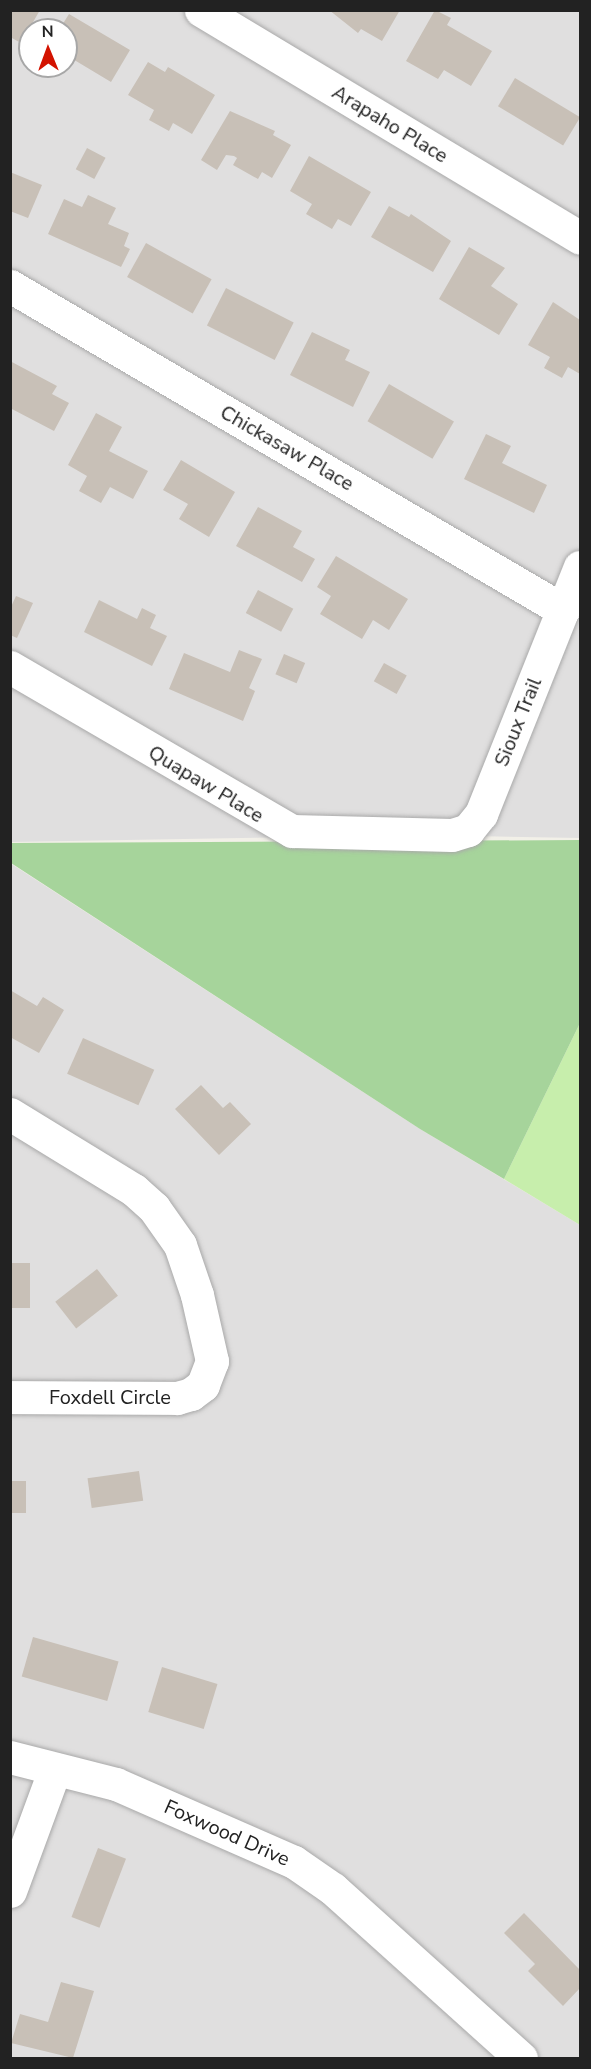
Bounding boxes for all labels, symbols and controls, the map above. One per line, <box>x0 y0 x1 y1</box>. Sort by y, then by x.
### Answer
north arrow <box>18 18 78 78</box>
text: N <box>42 21 54 43</box>
street label: Arapaho Place <box>328 80 452 168</box>
street label: Chickasaw Place <box>216 400 358 496</box>
street label: Sioux Trail <box>489 674 547 770</box>
street label: Quapaw Place <box>144 740 268 828</box>
street label: Foxdell Circle <box>49 1385 171 1409</box>
street label: Foxwood Drive <box>160 1795 294 1871</box>

